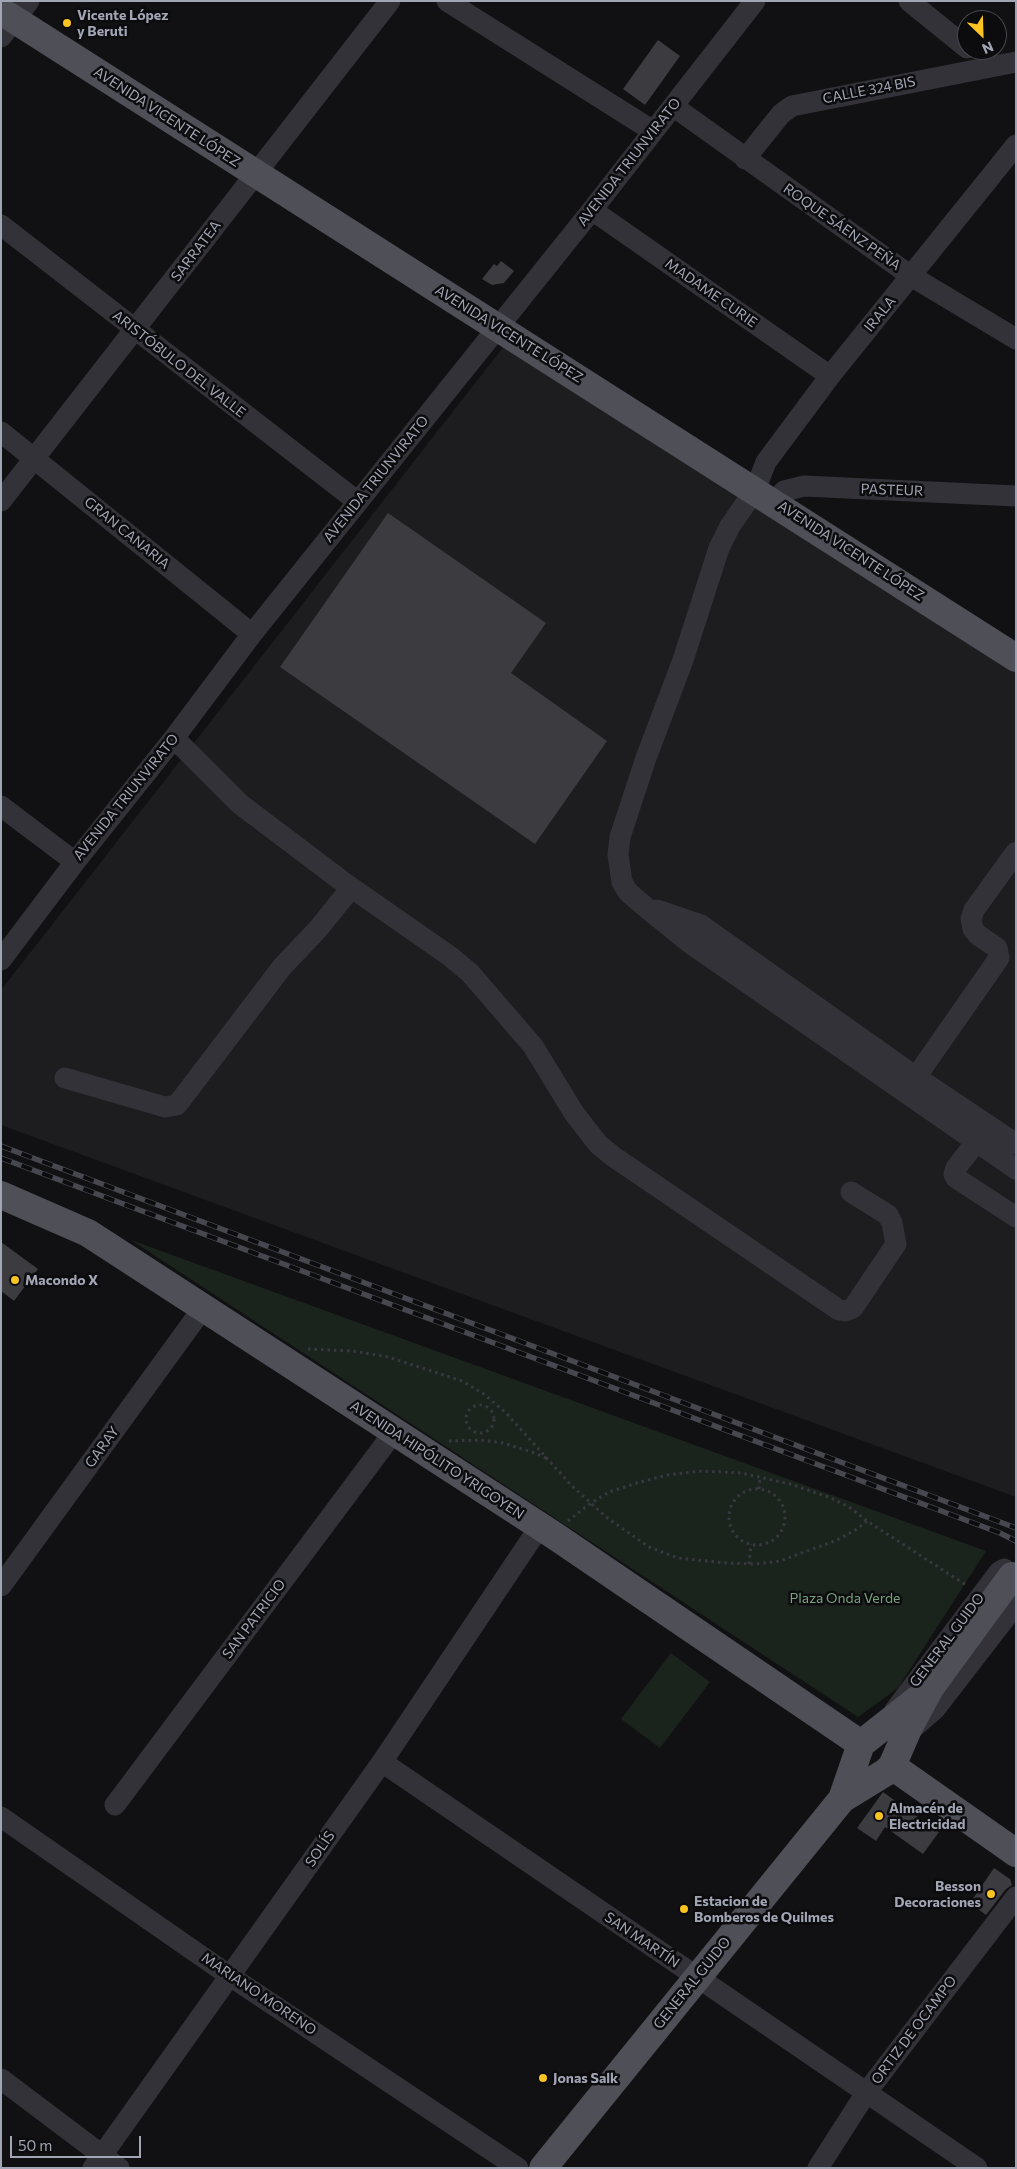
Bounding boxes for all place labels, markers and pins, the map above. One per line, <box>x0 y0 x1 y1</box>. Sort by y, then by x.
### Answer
place label: Vicente López y Beruti <box>77 7 168 40</box>
marker: Vicente López y Beruti <box>61 17 73 29</box>
place label: Macondo X <box>25 1272 98 1288</box>
marker: Macondo X <box>9 1274 21 1286</box>
place label: Almacén de Electricidad <box>889 1800 965 1832</box>
marker: Almacén de Electricidad <box>873 1810 885 1822</box>
place label: Besson Decoraciones <box>894 1878 981 1910</box>
marker: Besson Decoraciones <box>985 1888 997 1900</box>
place label: Estacion de Bomberos de Quilmes <box>694 1893 834 1925</box>
marker: Estacion de Bomberos de Quilmes <box>678 1903 690 1915</box>
place label: Jonas Salk <box>553 2070 618 2086</box>
marker: Jonas Salk <box>537 2072 549 2084</box>

